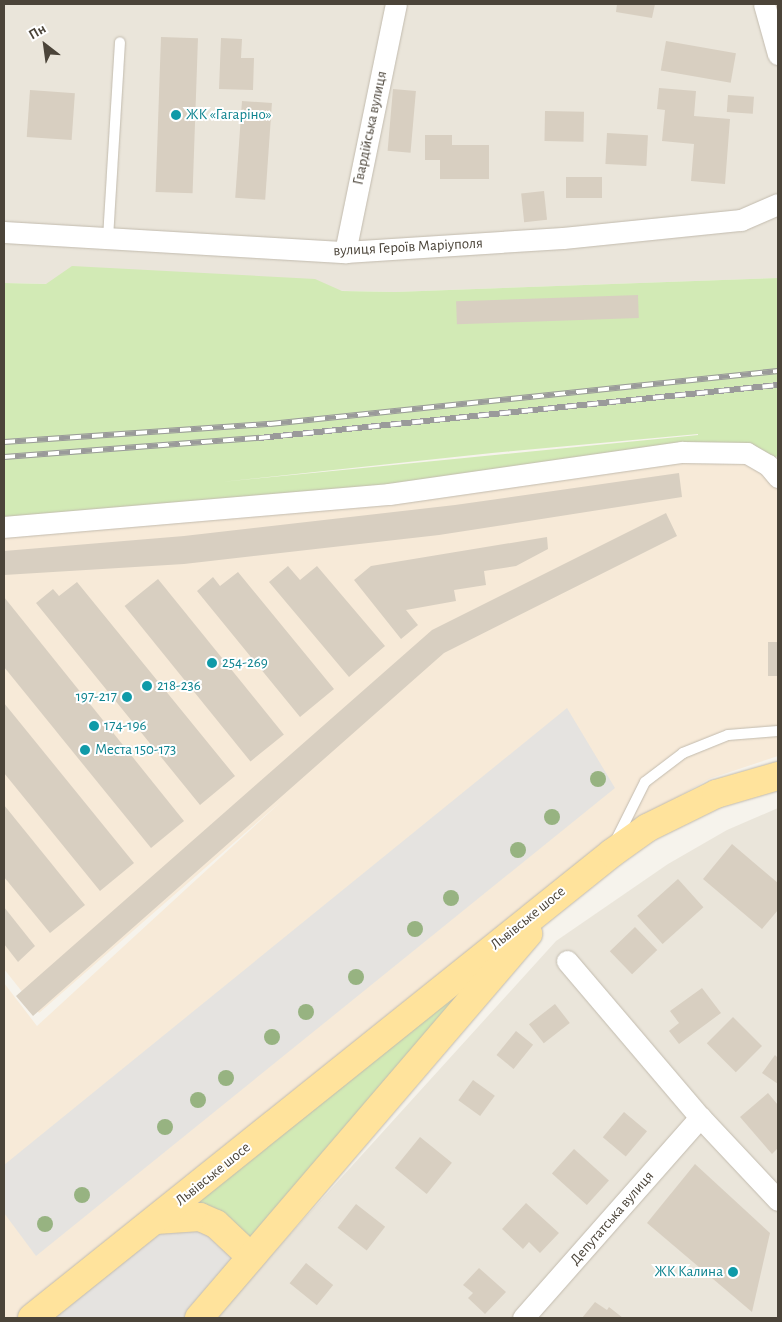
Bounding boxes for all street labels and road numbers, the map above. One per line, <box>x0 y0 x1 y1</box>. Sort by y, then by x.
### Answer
street label: Гвардійська вулиця <box>349 69 391 187</box>
street label: вулиця Героїв Маріуполя <box>333 234 483 260</box>
street label: Львівське шосе <box>487 882 569 954</box>
street label: Львівське шосе <box>172 1138 254 1210</box>
street label: Депутатська вулиця <box>566 1167 658 1269</box>

